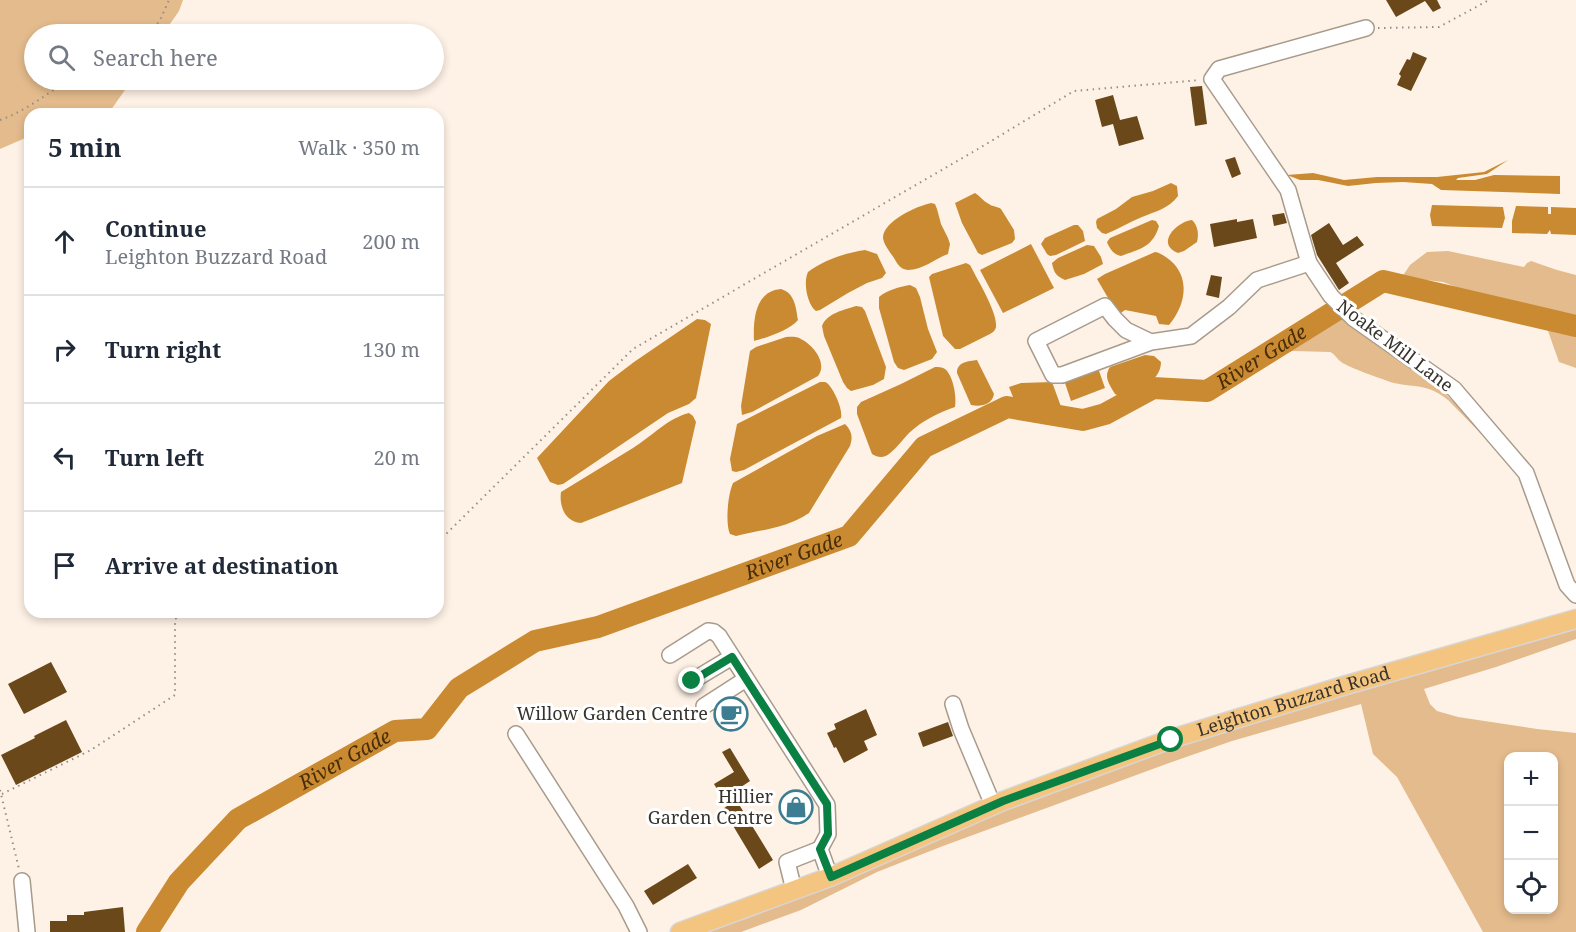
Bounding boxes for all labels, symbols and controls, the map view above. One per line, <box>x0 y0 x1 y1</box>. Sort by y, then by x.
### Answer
search box <box>24 24 444 90</box>
icon: search <box>45 41 78 74</box>
text: Search here <box>93 42 218 72</box>
text: 5 min <box>48 129 122 165</box>
text: Walk · 350 m <box>298 134 420 161</box>
text: Continue <box>105 213 207 243</box>
icon: ahead <box>48 225 81 258</box>
text: 200 m <box>362 228 420 255</box>
text: Leighton Buzzard Road <box>105 243 327 270</box>
street label: Noake Mill Lane <box>1333 294 1459 397</box>
water label: River Gade <box>1210 318 1312 395</box>
icon: right <box>48 333 81 366</box>
text: Turn right <box>105 334 221 364</box>
text: 130 m <box>362 336 420 363</box>
icon: left <box>48 441 81 474</box>
text: Turn left <box>105 442 204 472</box>
text: 20 m <box>374 444 420 471</box>
water label: River Gade <box>740 525 846 586</box>
icon: arrive <box>48 549 81 582</box>
text: Arrive at destination <box>105 550 339 580</box>
street label: Leighton Buzzard Road <box>1194 660 1392 741</box>
route end <box>678 667 704 693</box>
cafe icon: Willow Garden Centre <box>713 696 749 732</box>
place label: Willow Garden Centre <box>516 701 708 725</box>
water label: River Gade <box>293 722 396 796</box>
route start <box>1157 726 1183 752</box>
map controls <box>1504 752 1558 914</box>
button: + <box>1504 752 1558 806</box>
place label: Hillier Garden Centre <box>648 784 774 829</box>
shop icon: Hillier Garden Centre <box>778 789 814 825</box>
button: − <box>1504 806 1558 860</box>
button: locate <box>1504 860 1558 914</box>

